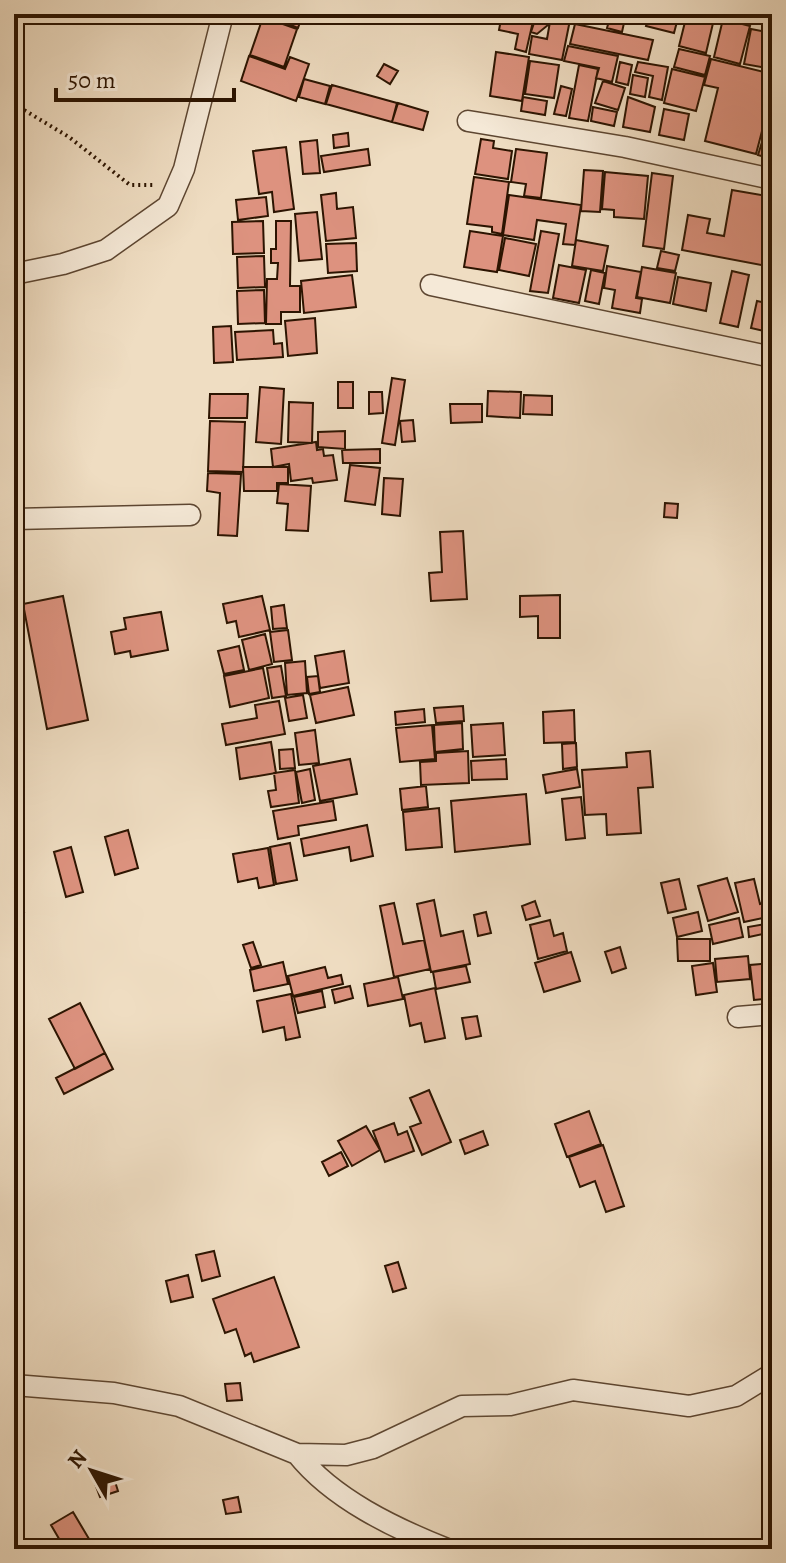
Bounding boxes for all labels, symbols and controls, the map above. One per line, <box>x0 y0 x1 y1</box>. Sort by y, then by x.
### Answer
scale bar <box>56 52 234 102</box>
text: 50 m <box>68 64 116 96</box>
north arrow <box>52 1431 132 1511</box>
text: N <box>61 1443 94 1475</box>

